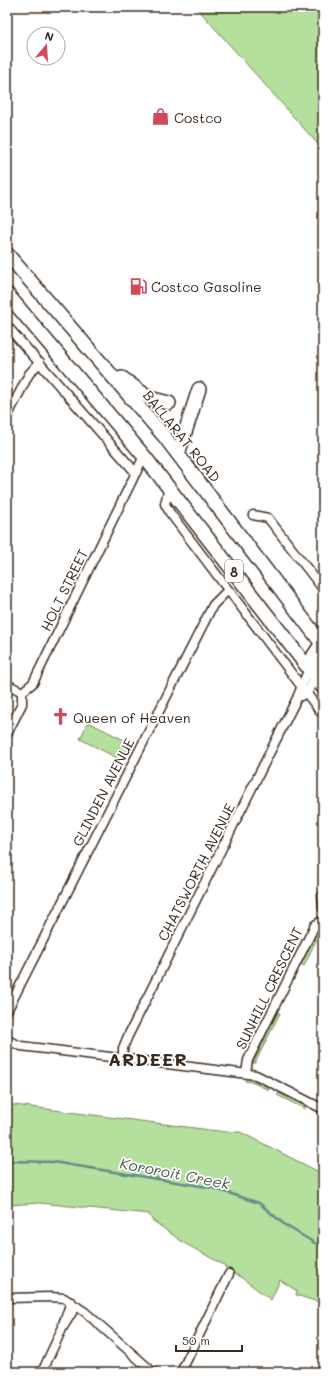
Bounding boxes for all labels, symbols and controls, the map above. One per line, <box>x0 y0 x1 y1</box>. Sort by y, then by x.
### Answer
north arrow <box>26 26 66 66</box>
text: N <box>43 28 56 44</box>
shop icon: Costco <box>151 107 171 127</box>
place label: Costco <box>174 108 222 127</box>
fuel station icon: Costco Gasoline <box>128 276 148 296</box>
place label: Costco Gasoline <box>151 277 262 296</box>
street label: BALLARAT ROAD <box>139 386 225 486</box>
street label: HOLT STREET <box>36 546 92 634</box>
road number: 8 <box>225 560 243 582</box>
church icon: Queen of Heaven <box>50 707 70 727</box>
place label: Queen of Heaven <box>73 708 191 727</box>
street label: GLINDEN AVENUE <box>68 735 138 849</box>
street label: CHATSWORTH AVENUE <box>153 800 239 944</box>
street label: SUNHILL CRESCENT <box>231 923 307 1052</box>
district label: ARDEER <box>108 1047 188 1071</box>
water label: Kororoit Creek <box>118 1153 233 1194</box>
scale bar <box>176 1327 242 1353</box>
text: 50 m <box>182 1332 210 1348</box>

